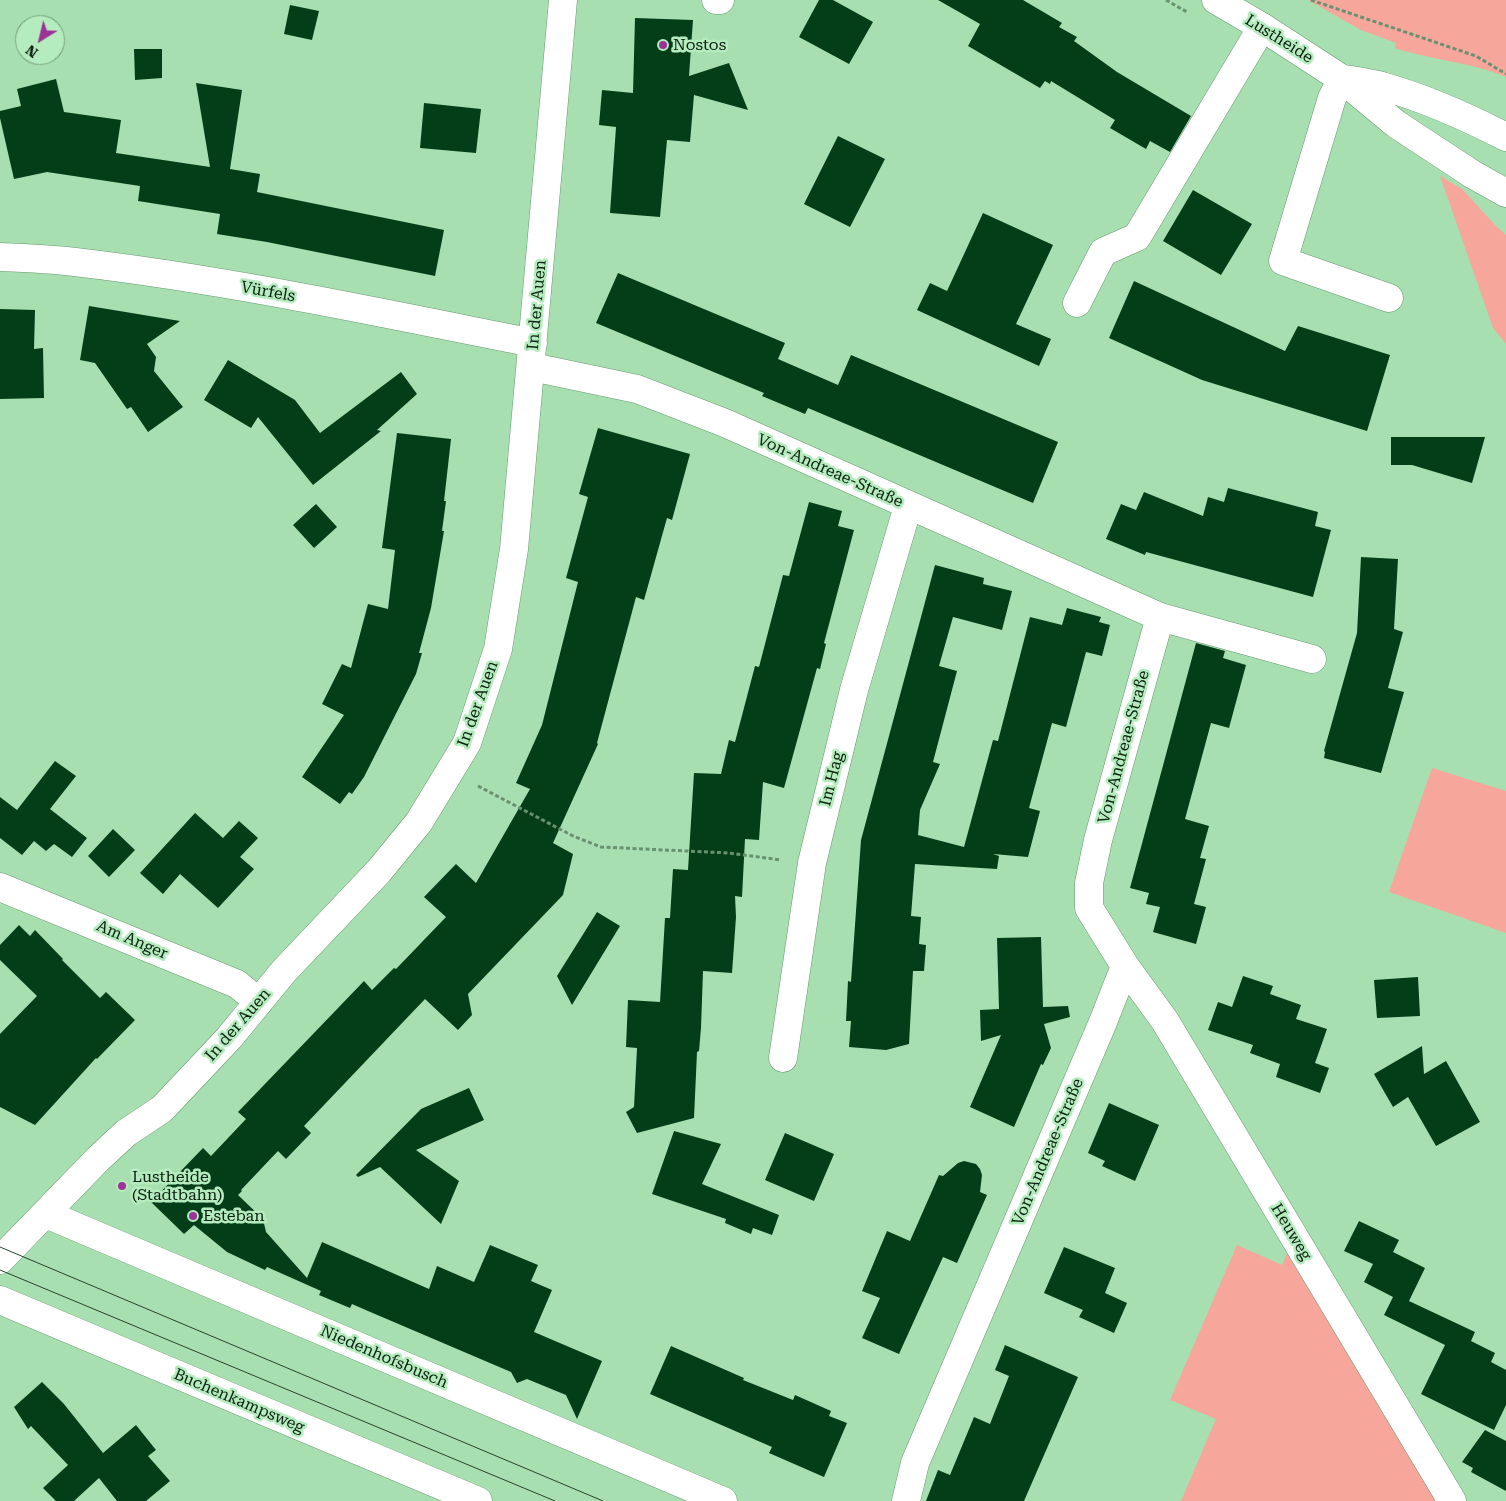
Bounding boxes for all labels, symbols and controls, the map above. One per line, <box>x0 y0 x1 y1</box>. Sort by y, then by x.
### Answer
street label: Lustheide <box>1241 11 1317 67</box>
north arrow <box>15 15 65 65</box>
place label: Nostos <box>673 35 726 55</box>
marker: Nostos <box>657 39 669 51</box>
text: N <box>23 42 41 61</box>
street label: In der Auen <box>524 259 550 351</box>
street label: Vürfels <box>239 278 297 306</box>
street label: Von-Andreae-Straße <box>754 430 906 512</box>
street label: In der Auen <box>454 658 502 750</box>
street label: Von-Andreae-Straße <box>1094 668 1154 826</box>
street label: Im Hag <box>816 750 848 808</box>
street label: Am Anger <box>94 916 170 964</box>
street label: In der Auen <box>201 985 275 1065</box>
street label: Von-Andreae-Straße <box>1008 1076 1088 1228</box>
place label: Lustheide (Stadtbahn) <box>132 1167 222 1205</box>
marker: Lustheide (Stadtbahn) <box>116 1180 128 1192</box>
street label: Heuweg <box>1267 1200 1315 1264</box>
place label: Esteban <box>203 1206 265 1226</box>
marker: Esteban <box>187 1210 199 1222</box>
street label: Niedenhofsbusch <box>317 1321 451 1393</box>
street label: Buchenkampsweg <box>171 1365 307 1437</box>

